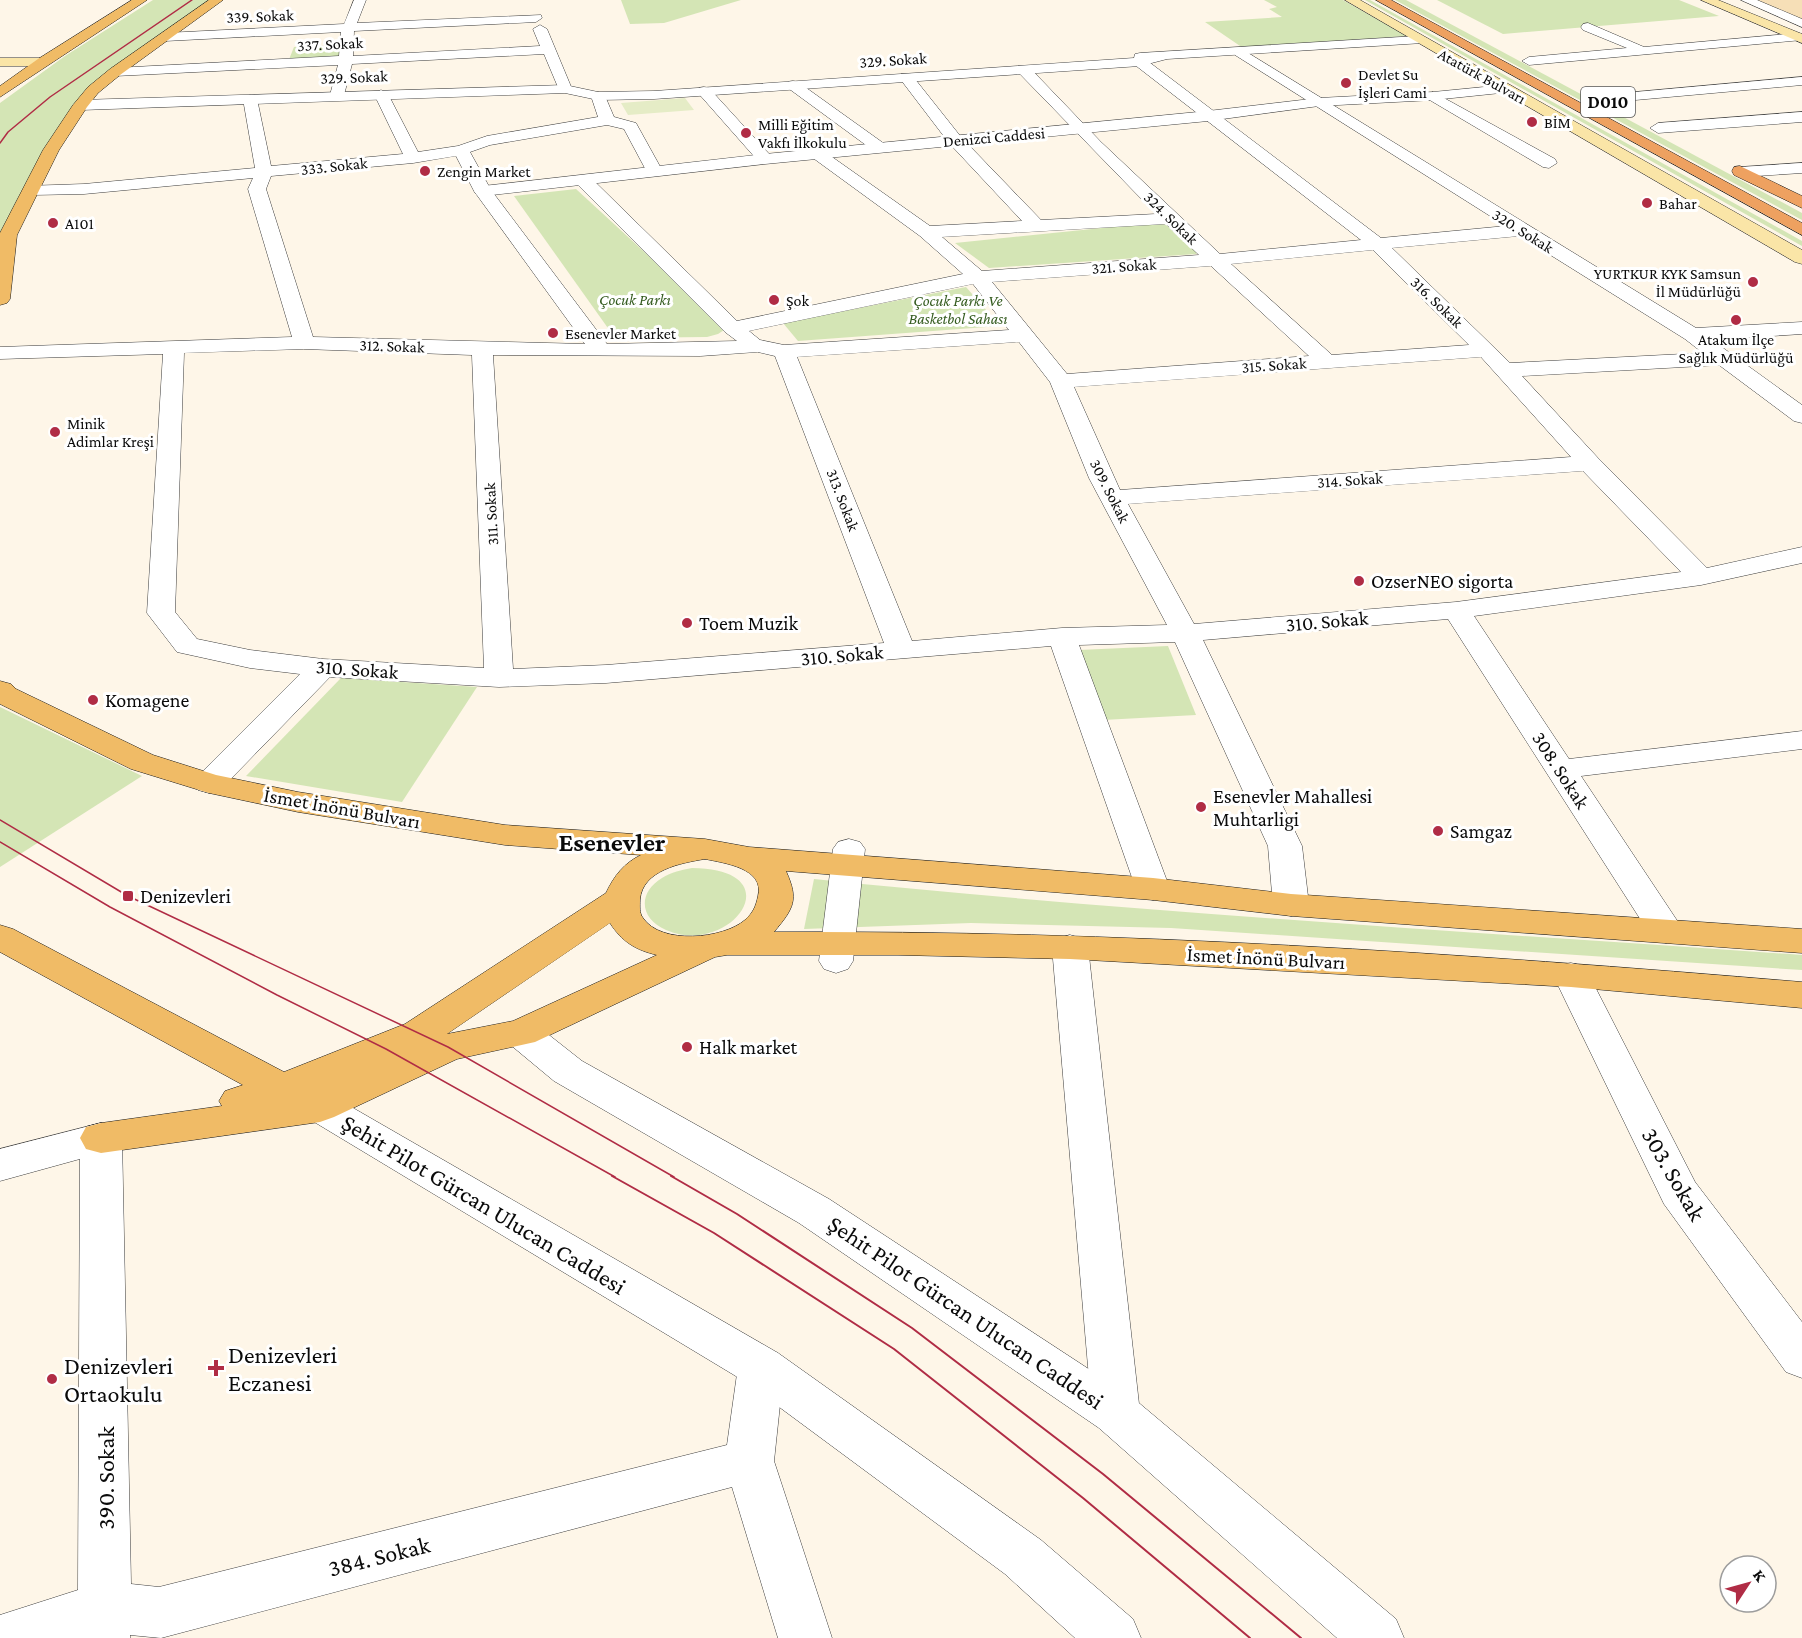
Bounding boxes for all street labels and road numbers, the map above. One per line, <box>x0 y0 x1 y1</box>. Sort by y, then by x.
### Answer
street label: 339. Sokak <box>226 6 294 26</box>
street label: 337. Sokak <box>296 34 364 54</box>
street label: Atatürk Bulvarı <box>1435 45 1529 107</box>
street label: 329. Sokak <box>859 49 928 71</box>
street label: 329. Sokak <box>320 67 388 87</box>
road number: D010 <box>1581 87 1635 117</box>
street label: Denizci Caddesi <box>942 124 1046 150</box>
street label: 333. Sokak <box>300 154 369 178</box>
street label: 324. Sokak <box>1141 188 1202 248</box>
street label: 320. Sokak <box>1489 206 1557 257</box>
street label: 321. Sokak <box>1091 255 1157 277</box>
street label: 316. Sokak <box>1408 273 1467 331</box>
street label: 312. Sokak <box>359 336 425 356</box>
street label: 315. Sokak <box>1241 354 1307 376</box>
street label: 309. Sokak <box>1087 456 1133 526</box>
street label: 313. Sokak <box>823 467 863 534</box>
street label: 314. Sokak <box>1317 469 1384 491</box>
street label: 311. Sokak <box>481 482 501 546</box>
street label: 310. Sokak <box>1285 606 1370 636</box>
street label: 310. Sokak <box>800 640 885 670</box>
street label: 310. Sokak <box>315 655 400 683</box>
street label: 308. Sokak <box>1528 727 1594 813</box>
street label: İsmet İnönü Bulvarı <box>262 783 422 833</box>
street label: İsmet İnönü Bulvarı <box>1186 943 1346 973</box>
street label: Şehit Pilot Gürcan Ulucan Caddesi <box>337 1108 631 1300</box>
street label: 303. Sokak <box>1637 1123 1712 1226</box>
street label: Şehit Pilot Gürcan Ulucan Caddesi <box>823 1210 1109 1414</box>
street label: 390. Sokak <box>92 1426 119 1530</box>
street label: 384. Sokak <box>325 1530 433 1582</box>

